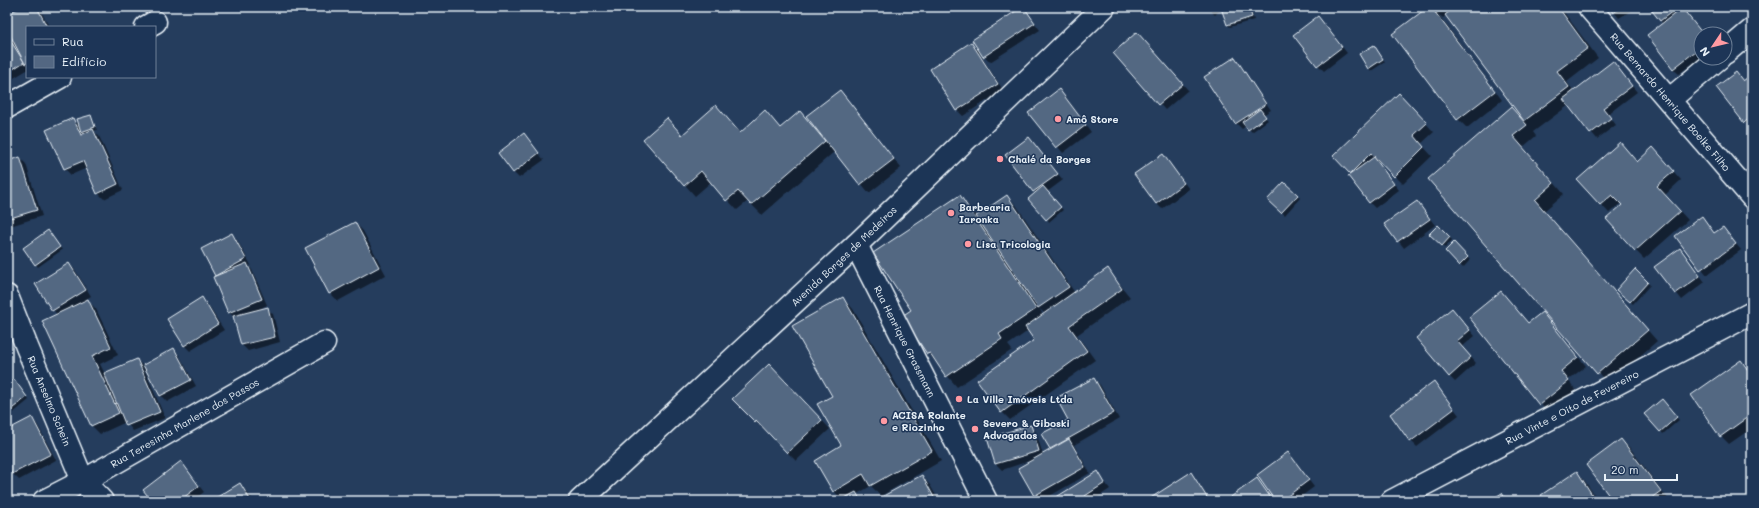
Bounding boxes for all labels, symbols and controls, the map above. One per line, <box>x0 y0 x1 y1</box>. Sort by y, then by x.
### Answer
legend <box>26 26 156 78</box>
north arrow <box>1693 26 1733 66</box>
street label: Rua Bernardo Henrique Boelke Filho <box>1607 30 1734 174</box>
text: Rua <box>62 33 84 49</box>
text: N <box>1696 44 1713 60</box>
text: Edifício <box>62 53 106 69</box>
place label: Amô Store <box>1066 112 1119 126</box>
marker: Amô Store <box>1053 114 1063 124</box>
place label: Chalé da Borges <box>1008 152 1091 166</box>
marker: Chalé da Borges <box>995 154 1005 164</box>
place label: Barbearia Iaronka <box>959 200 1010 226</box>
street label: Avenida Borges de Medeiros <box>788 203 900 309</box>
marker: Barbearia Iaronka <box>946 208 956 218</box>
place label: Lisa Tricologia <box>976 237 1051 251</box>
marker: Lisa Tricologia <box>963 239 973 249</box>
street label: Rua Henrique Grassmann <box>871 283 939 399</box>
street label: Rua Anselmo Schein <box>24 353 75 448</box>
street label: Rua Vinte e Oito de Fevereiro <box>1503 366 1641 448</box>
street label: Rua Teresinha Marlene dos Passos <box>108 375 262 471</box>
place label: La Ville Imóveis Ltda <box>967 392 1073 406</box>
marker: La Ville Imóveis Ltda <box>954 394 964 404</box>
place label: ACISA Rolante e Riozinho <box>892 408 966 434</box>
marker: ACISA Rolante e Riozinho <box>879 416 889 426</box>
place label: Severo & Giboski Advogados <box>983 416 1070 442</box>
marker: Severo & Giboski Advogados <box>970 424 980 434</box>
scale bar <box>1605 456 1677 482</box>
text: 20 m <box>1611 461 1639 477</box>

